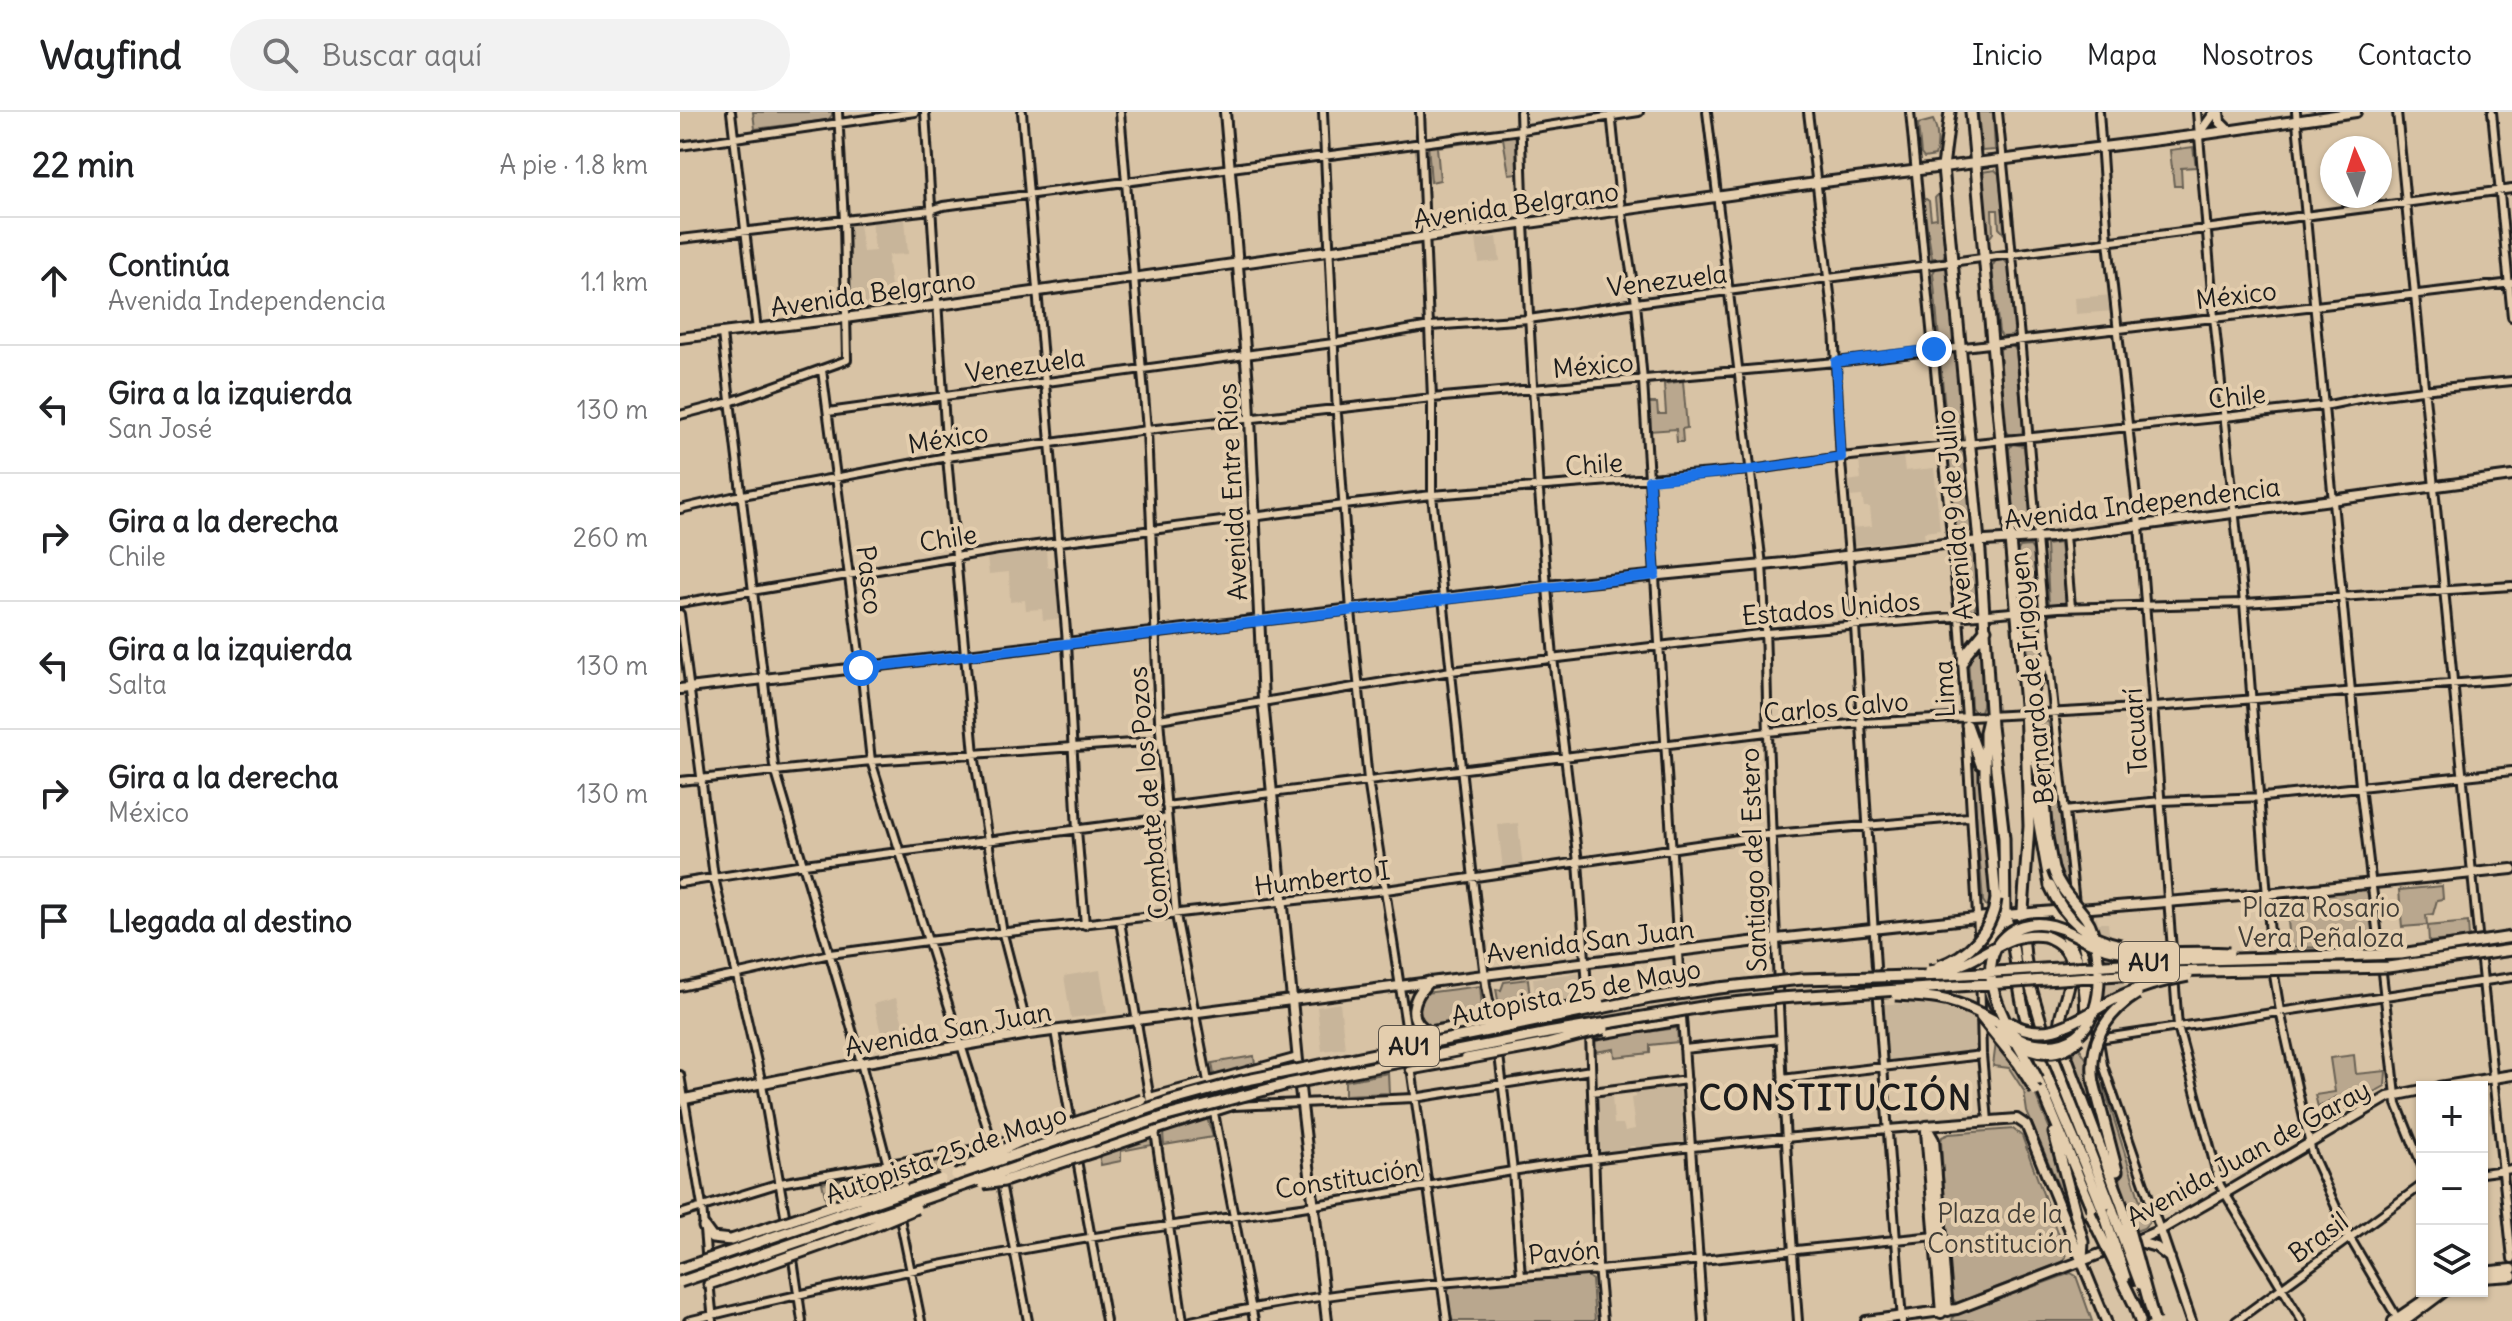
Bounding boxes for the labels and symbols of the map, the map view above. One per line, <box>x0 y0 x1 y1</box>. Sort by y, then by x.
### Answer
north arrow <box>2320 136 2392 208</box>
street label: Avenida Belgrano <box>1411 174 1621 236</box>
street label: Venezuela <box>1605 256 1729 304</box>
street label: Avenida Belgrano <box>768 262 978 324</box>
street label: México <box>2194 274 2278 316</box>
route end <box>1916 331 1952 367</box>
street label: Venezuela <box>963 340 1087 390</box>
street label: México <box>1551 345 1635 385</box>
street label: Chile <box>2207 377 2267 415</box>
street label: Avenida Entre Ríos <box>1210 382 1254 602</box>
street label: Avenida 9 de Julio <box>1928 408 1980 622</box>
street label: México <box>905 415 991 461</box>
street label: Chile <box>1564 446 1624 482</box>
street label: Avenida Independencia <box>2002 470 2282 536</box>
street label: Chile <box>917 517 979 559</box>
street label: Pasco <box>849 544 891 616</box>
street label: Bernardo de Irigoyen <box>2001 550 2061 806</box>
street label: Estados Unidos <box>1741 584 1921 632</box>
route start <box>843 650 879 686</box>
street label: Lima <box>1926 659 1962 719</box>
street label: Combate de los Pozos <box>1120 665 1176 921</box>
street label: Carlos Calvo <box>1762 684 1910 730</box>
street label: Tacuarí <box>2116 687 2154 775</box>
street label: Santiago del Estero <box>1733 747 1773 973</box>
street label: Humberto I <box>1252 853 1392 903</box>
park label: Plaza Rosario Vera Peñaloza <box>2238 891 2404 954</box>
street label: Avenida San Juan <box>1484 912 1696 970</box>
road number: AU1 <box>2119 942 2179 982</box>
street label: Autopista 25 de Mayo <box>1449 952 1703 1032</box>
street label: Avenida San Juan <box>842 995 1054 1063</box>
road number: AU1 <box>1379 1026 1439 1066</box>
street label: Avenida Juan de Garay <box>2120 1072 2376 1234</box>
district label: CONSTITUCIÓN <box>1699 1074 1973 1119</box>
street label: Autopista 25 de Mayo <box>821 1097 1071 1211</box>
street label: Constitución <box>1273 1150 1421 1206</box>
park label: Plaza de la Constitución <box>1927 1197 2073 1260</box>
street label: Brasil <box>2282 1204 2354 1270</box>
street label: Pavón <box>1527 1232 1601 1272</box>

